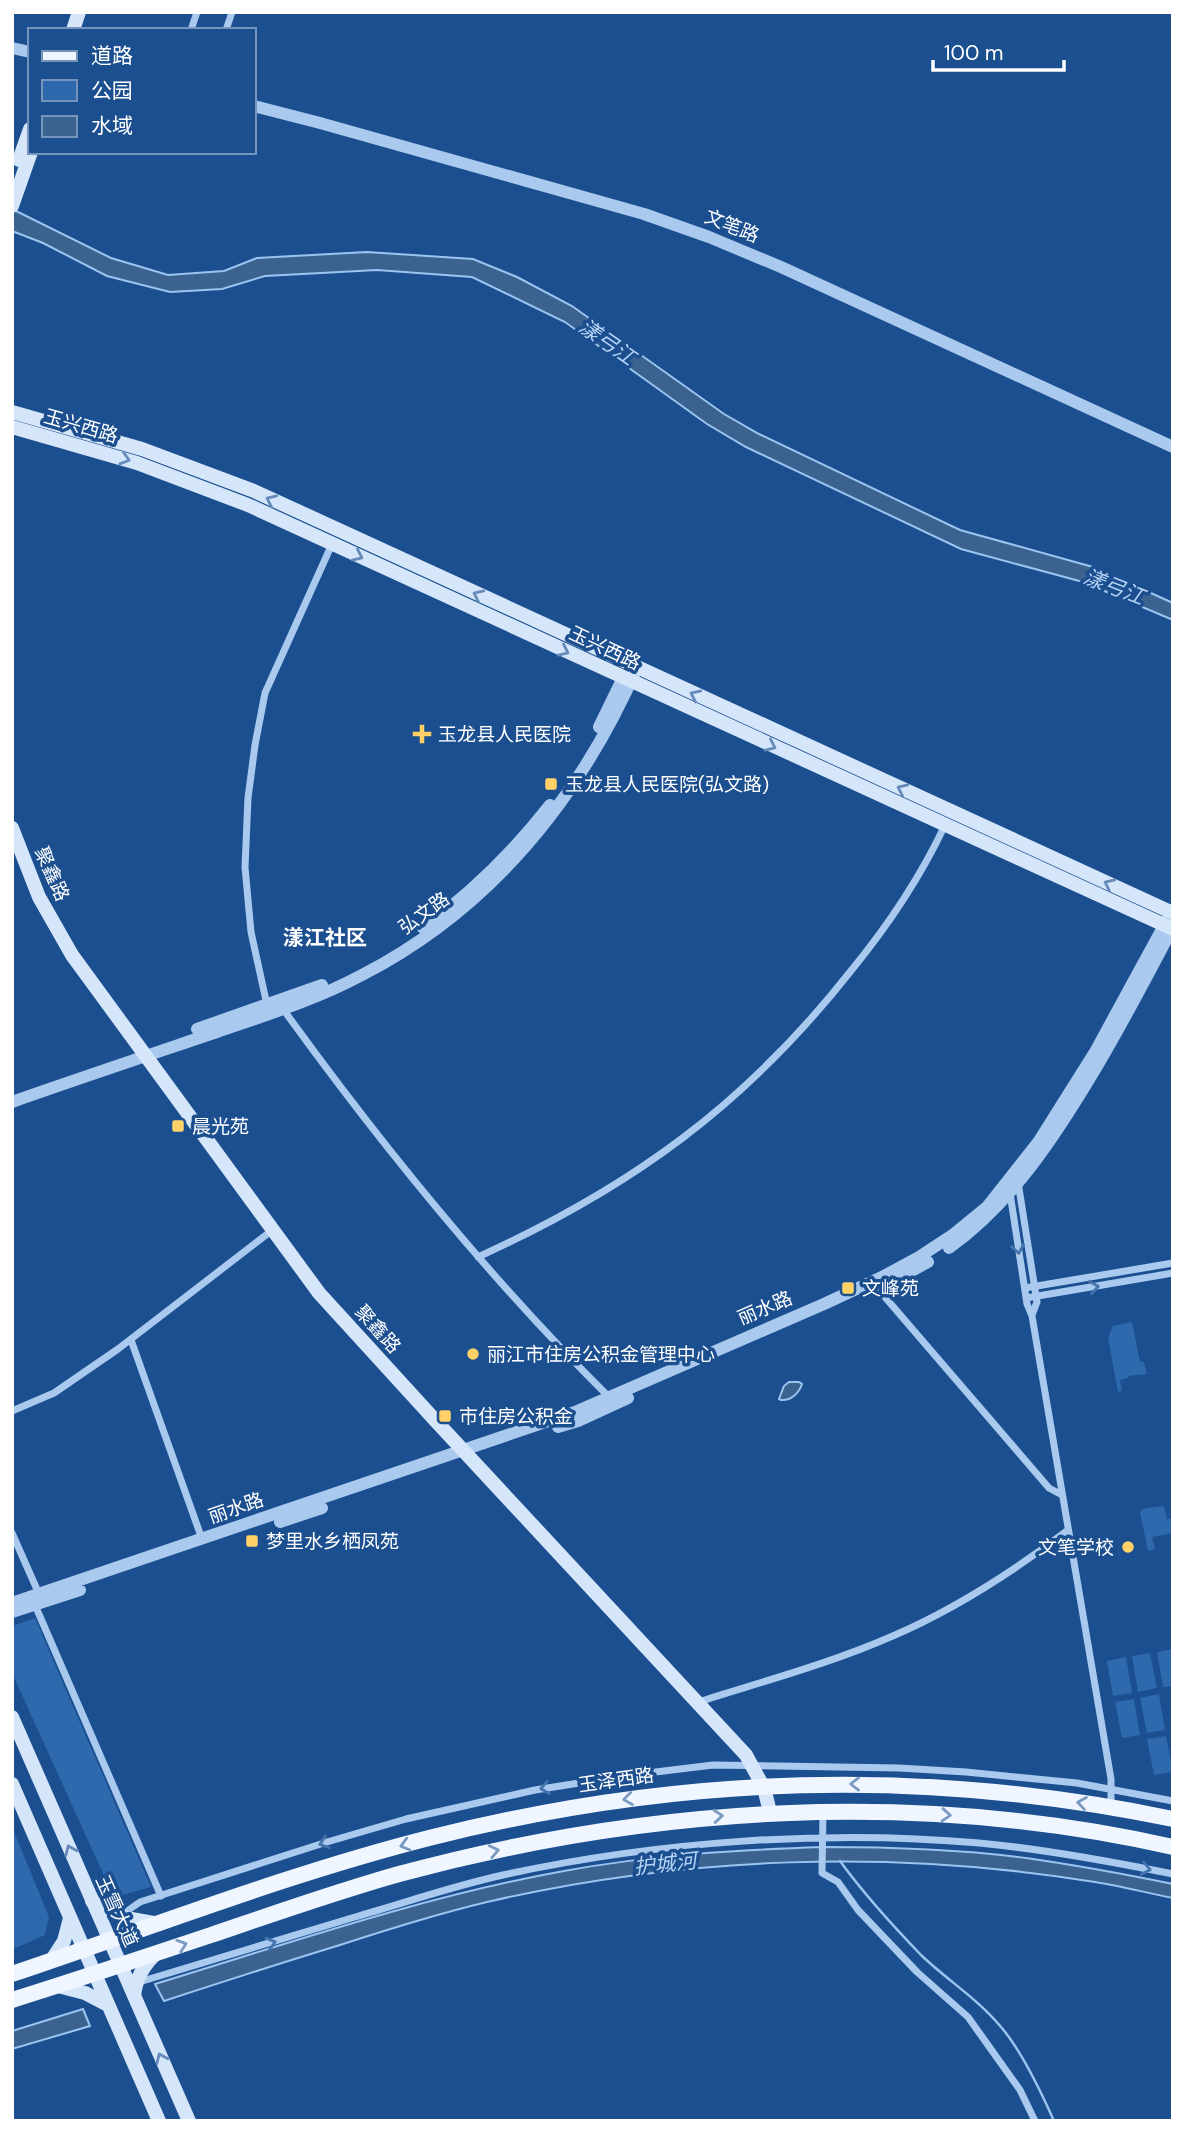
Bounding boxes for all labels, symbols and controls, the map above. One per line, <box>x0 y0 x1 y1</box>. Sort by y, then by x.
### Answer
legend <box>28 28 256 154</box>
scale bar <box>933 28 1064 72</box>
text: 100 m <box>944 39 1004 67</box>
text: 道路 <box>91 42 133 70</box>
text: 公园 <box>91 77 133 105</box>
text: 水域 <box>91 112 133 140</box>
street label: 文笔路 <box>701 204 763 248</box>
water label: 漾弓江 <box>573 312 642 373</box>
street label: 玉兴西路 <box>41 404 121 448</box>
one-way arrow <box>118 451 131 465</box>
one-way arrow <box>266 494 279 508</box>
one-way arrow <box>350 547 363 561</box>
water label: 漾弓江 <box>1080 563 1150 612</box>
one-way arrow <box>473 589 485 603</box>
street label: 玉兴西路 <box>565 621 645 675</box>
one-way arrow <box>557 643 569 657</box>
one-way arrow <box>690 689 702 703</box>
place label: 玉龙县人民医院 <box>438 722 571 747</box>
marker: 玉龙县人民医院 <box>412 724 432 744</box>
one-way arrow <box>764 737 776 751</box>
place label: 玉龙县人民医院(弘文路) <box>565 772 769 797</box>
marker: 玉龙县人民医院(弘文路) <box>543 776 559 792</box>
one-way arrow <box>897 784 909 798</box>
street label: 聚鑫路 <box>29 843 75 905</box>
one-way arrow <box>1103 878 1116 892</box>
street label: 弘文路 <box>394 886 454 940</box>
district label: 漾江社区 <box>283 924 367 952</box>
place label: 晨光苑 <box>192 1114 249 1139</box>
marker: 晨光苑 <box>170 1118 186 1134</box>
one-way arrow <box>1010 1243 1025 1255</box>
place label: 文峰苑 <box>862 1276 919 1301</box>
marker: 文峰苑 <box>840 1280 856 1296</box>
one-way arrow <box>1088 1280 1100 1295</box>
street label: 丽水路 <box>734 1285 796 1331</box>
street label: 聚鑫路 <box>350 1299 406 1359</box>
place label: 丽江市住房公积金管理中心 <box>487 1342 715 1367</box>
marker: 丽江市住房公积金管理中心 <box>465 1346 481 1362</box>
place label: 市住房公积金 <box>459 1404 573 1429</box>
marker: 市住房公积金 <box>437 1408 453 1424</box>
street label: 丽水路 <box>205 1487 267 1529</box>
place label: 梦里水乡栖凤苑 <box>266 1529 399 1554</box>
marker: 梦里水乡栖凤苑 <box>244 1533 260 1549</box>
place label: 文笔学校 <box>1038 1535 1114 1560</box>
marker: 文笔学校 <box>1120 1539 1136 1555</box>
street label: 玉泽西路 <box>577 1762 655 1798</box>
one-way arrow <box>849 1776 860 1792</box>
one-way arrow <box>539 1780 551 1795</box>
one-way arrow <box>622 1792 634 1807</box>
one-way arrow <box>1076 1796 1087 1811</box>
one-way arrow <box>940 1807 951 1822</box>
one-way arrow <box>713 1809 724 1824</box>
one-way arrow <box>319 1834 331 1849</box>
one-way arrow <box>400 1836 412 1851</box>
one-way arrow <box>488 1844 500 1859</box>
one-way arrow <box>64 1845 78 1857</box>
water label: 护城河 <box>632 1846 702 1881</box>
one-way arrow <box>1140 1861 1152 1876</box>
street label: 玉雪大道 <box>90 1871 144 1951</box>
one-way arrow <box>265 1936 277 1951</box>
one-way arrow <box>176 1939 188 1953</box>
one-way arrow <box>155 2053 169 2065</box>

